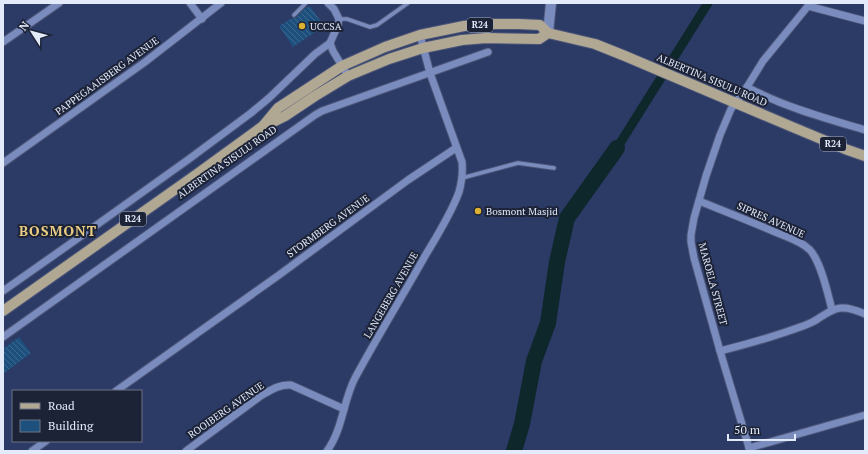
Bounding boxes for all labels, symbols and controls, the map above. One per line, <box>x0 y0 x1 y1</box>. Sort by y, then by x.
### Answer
north arrow <box>12 12 52 52</box>
text: N <box>16 18 32 34</box>
road number: R24 <box>467 18 493 32</box>
place label: UCCSA <box>310 20 342 33</box>
marker: UCCSA <box>297 21 307 31</box>
street label: PAPPEGAAISBERG AVENUE <box>53 34 161 118</box>
street label: ALBERTINA SISULU ROAD <box>655 51 769 109</box>
street label: ALBERTINA SISULU ROAD <box>175 123 279 201</box>
road number: R24 <box>820 137 846 151</box>
street label: STORMBERG AVENUE <box>284 191 372 260</box>
street label: SIPRES AVENUE <box>735 199 807 241</box>
place label: Bosmont Masjid <box>486 205 558 218</box>
marker: Bosmont Masjid <box>473 206 483 216</box>
road number: R24 <box>120 212 146 226</box>
district label: BOSMONT <box>19 221 97 240</box>
street label: MAROELA STREET <box>696 241 730 327</box>
street label: LANGEBERG AVENUE <box>361 249 421 341</box>
street label: ROOIBERG AVENUE <box>185 379 267 441</box>
legend <box>12 390 142 442</box>
text: Road <box>48 398 75 413</box>
scale bar <box>728 416 795 442</box>
text: Building <box>48 418 94 433</box>
text: 50 m <box>734 422 761 437</box>

